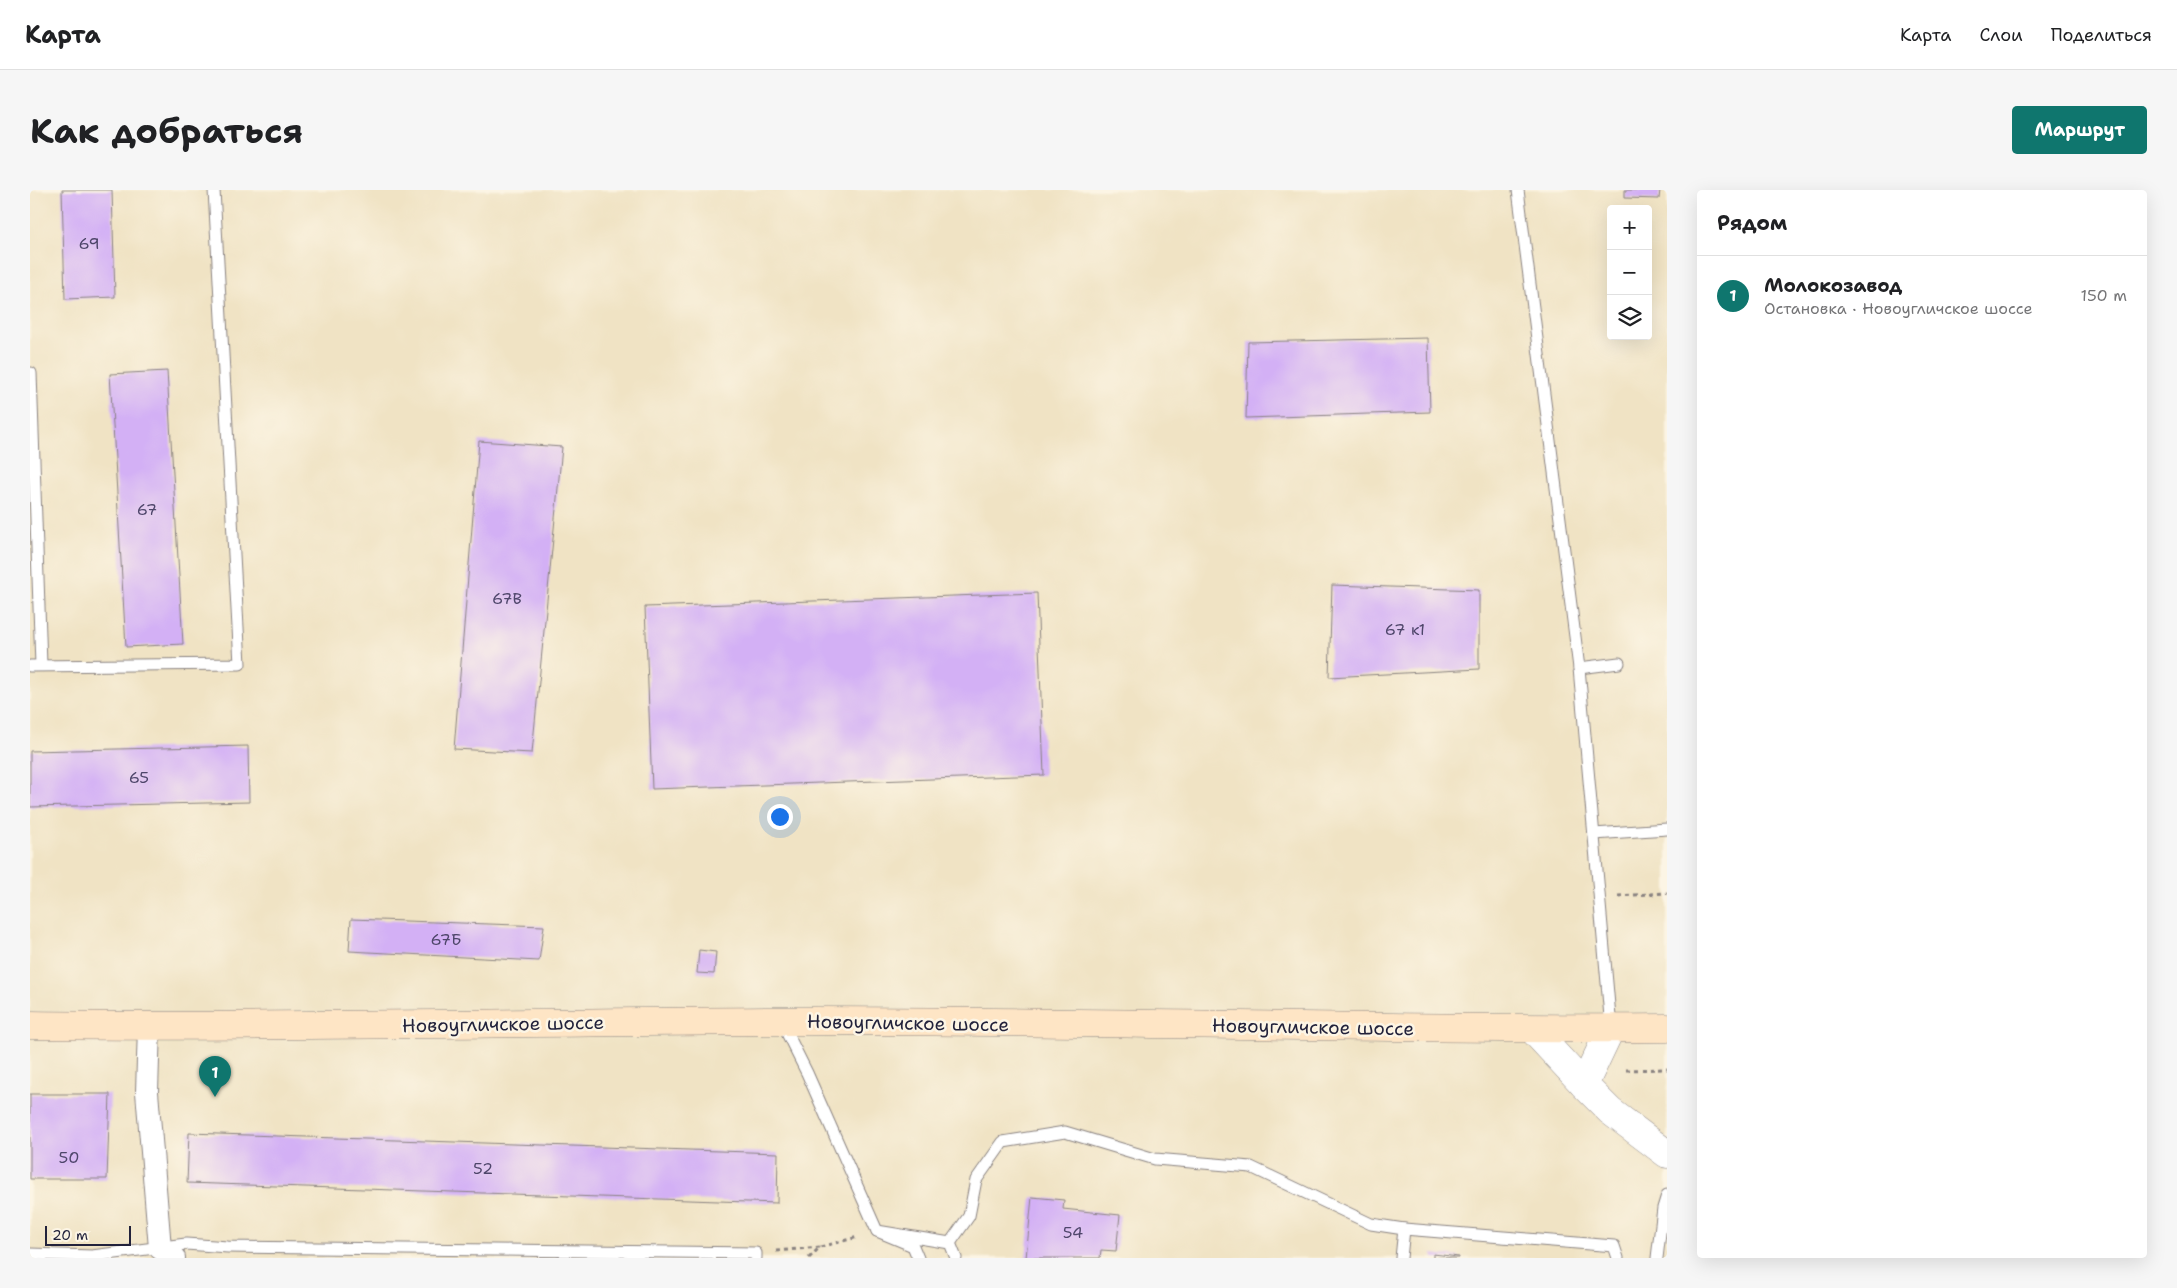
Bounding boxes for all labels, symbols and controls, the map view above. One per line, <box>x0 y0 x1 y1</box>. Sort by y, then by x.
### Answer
text: Карта <box>25 19 101 51</box>
text: Карта <box>1900 23 1951 47</box>
text: Слои <box>1979 23 2023 47</box>
text: Поделиться <box>2051 23 2152 47</box>
button: Маршрут <box>2012 106 2147 154</box>
text: Как добраться <box>30 107 303 154</box>
map controls <box>1607 205 1652 340</box>
button: + <box>1607 205 1652 250</box>
text: Рядом <box>1717 209 1787 237</box>
house number: 69 <box>78 233 100 254</box>
button: − <box>1607 250 1652 295</box>
text: Молокозавод <box>1764 273 1902 298</box>
text: 1 <box>1729 285 1737 306</box>
text: 150 m <box>2080 285 2127 306</box>
button: layers <box>1607 295 1652 340</box>
text: Остановка · Новоугличское шоссе <box>1764 298 2033 319</box>
house number: 67 <box>137 499 157 520</box>
house number: 67В <box>492 588 522 609</box>
house number: 67 к1 <box>1385 619 1425 640</box>
house number: 65 <box>129 767 149 788</box>
your location <box>767 804 793 830</box>
house number: 67Б <box>430 929 462 950</box>
street label: Новоугличское шоссе <box>807 1009 1009 1037</box>
street label: Новоугличское шоссе <box>402 1010 604 1038</box>
street label: Новоугличское шоссе <box>1212 1013 1414 1041</box>
pin: 1 <box>199 1056 231 1097</box>
house number: 50 <box>59 1147 79 1168</box>
house number: 52 <box>473 1158 493 1179</box>
house number: 54 <box>1063 1222 1083 1243</box>
scale bar <box>45 1223 131 1246</box>
text: 20 m <box>52 1226 88 1244</box>

